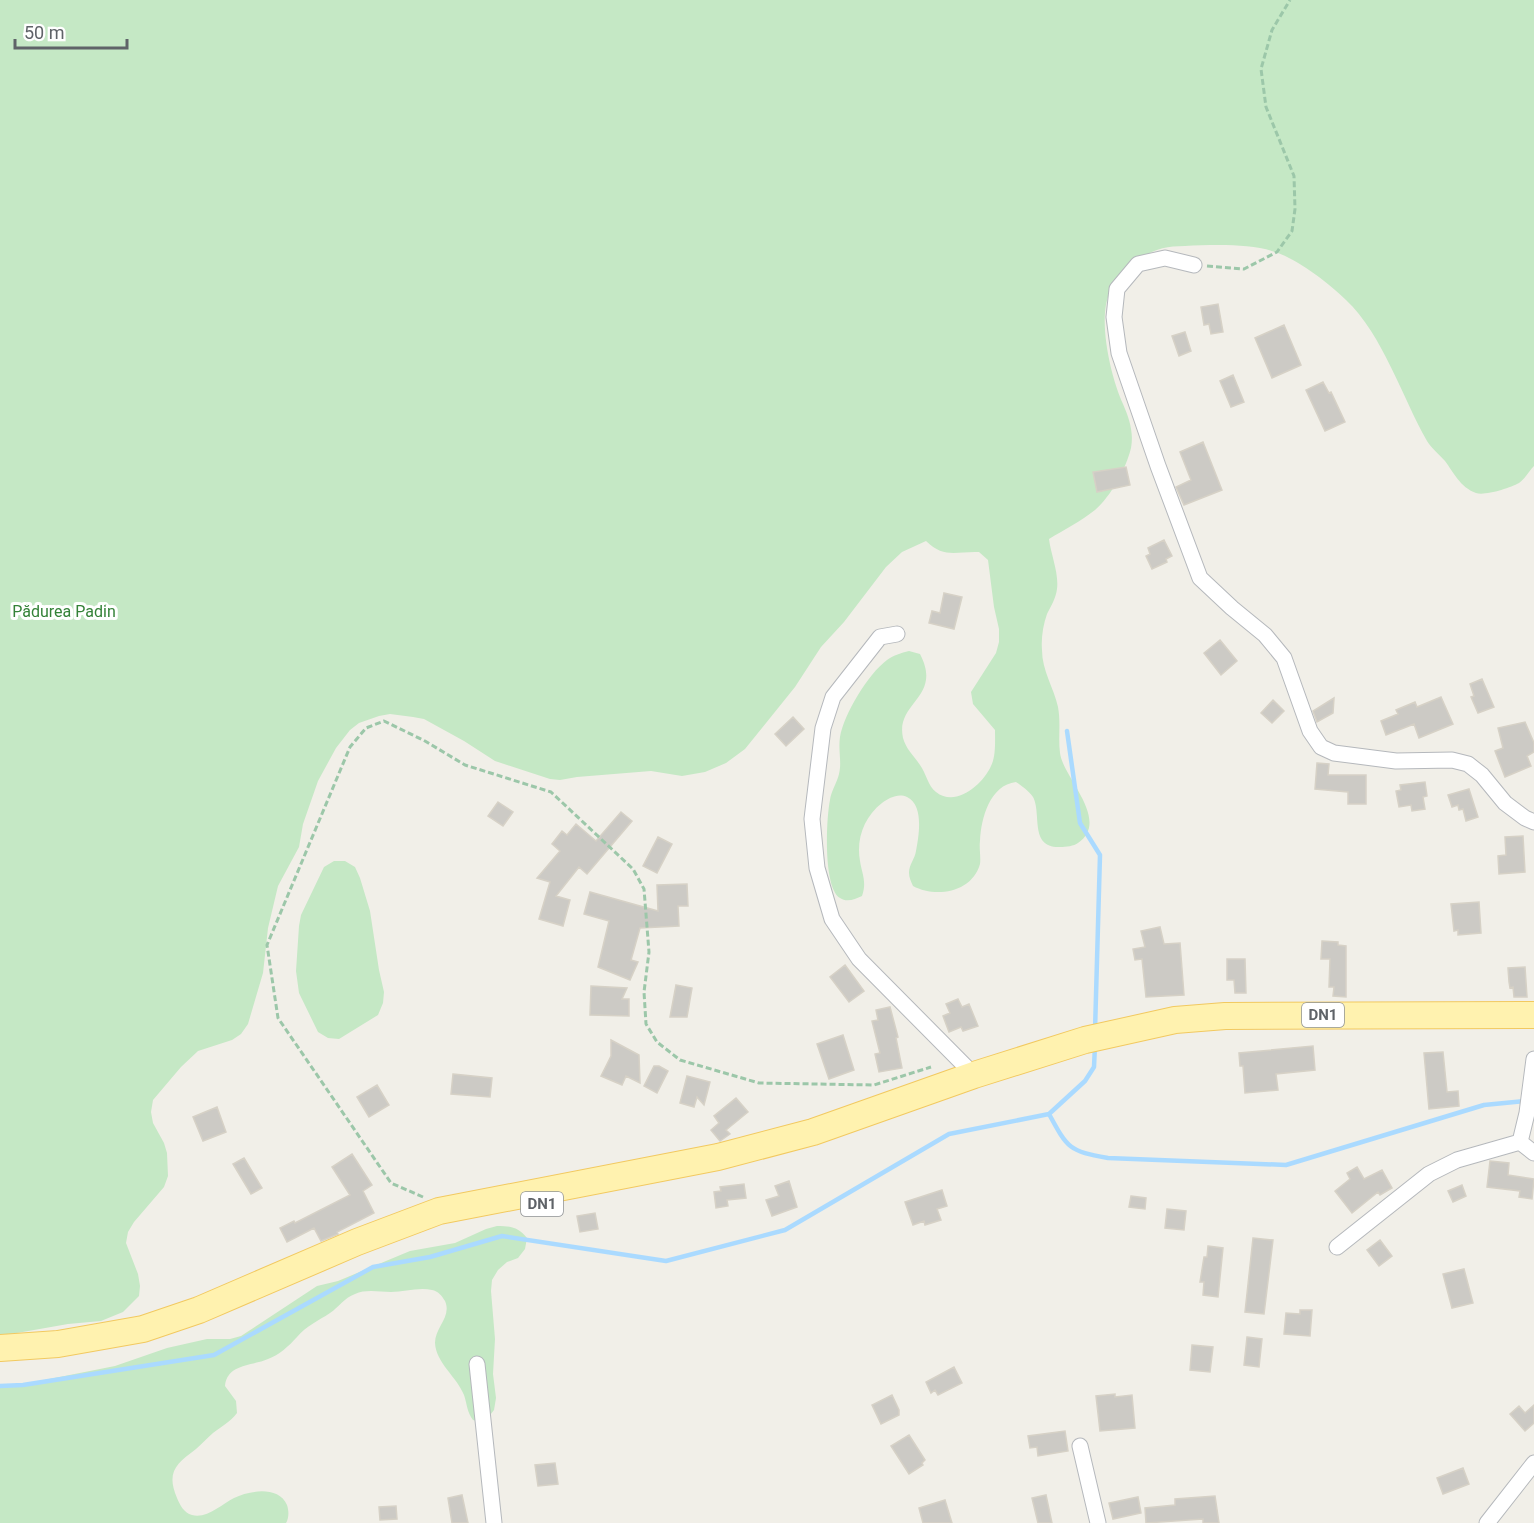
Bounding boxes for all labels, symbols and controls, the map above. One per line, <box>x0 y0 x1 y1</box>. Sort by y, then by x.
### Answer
scale bar <box>15 12 128 50</box>
text: 50 m <box>24 22 64 43</box>
park label: Pădurea Padin <box>12 602 116 621</box>
road number: DN1 <box>1302 1003 1344 1027</box>
road number: DN1 <box>521 1192 563 1216</box>

